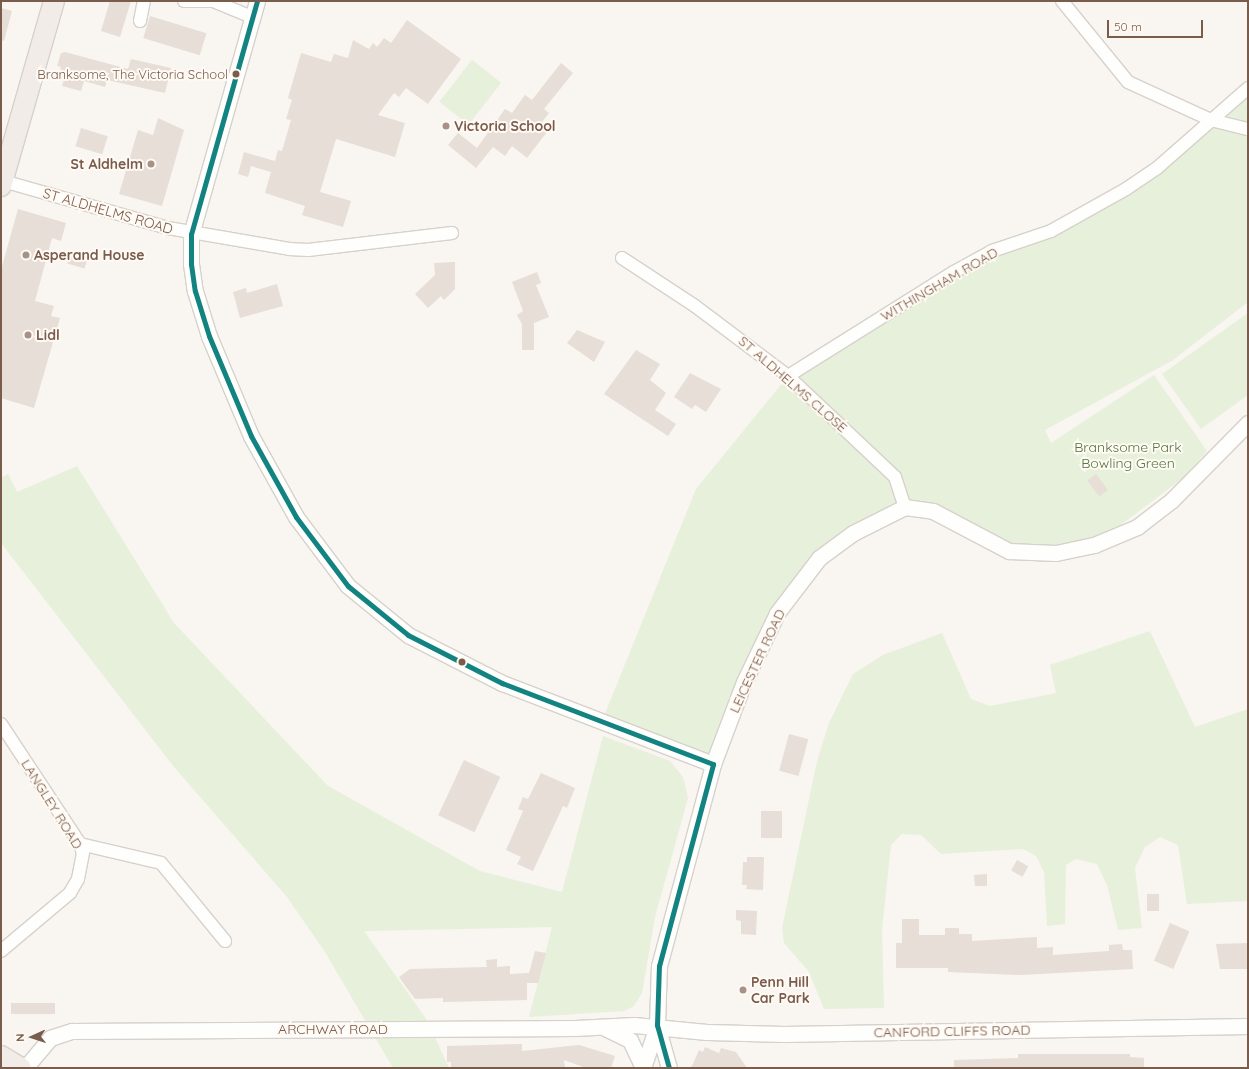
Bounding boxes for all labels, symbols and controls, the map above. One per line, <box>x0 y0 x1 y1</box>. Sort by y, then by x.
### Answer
scale bar <box>1109 12 1205 38</box>
text: 50 m <box>1114 19 1142 34</box>
place label: Branksome, The Victoria School <box>37 66 228 82</box>
marker: Branksome, The Victoria School <box>231 69 241 79</box>
place label: Victoria School <box>454 118 556 134</box>
marker: Victoria School <box>441 121 451 131</box>
place label: St Aldhelm <box>70 156 143 172</box>
marker: St Aldhelm <box>146 159 156 169</box>
street label: ST ALDHELMS ROAD <box>41 184 175 238</box>
street label: WITHINGHAM ROAD <box>877 244 1001 324</box>
place label: Asperand House <box>34 247 145 263</box>
marker: Asperand House <box>21 250 31 260</box>
place label: Lidl <box>36 327 60 343</box>
marker: Lidl <box>23 330 33 340</box>
street label: ST ALDHELMS CLOSE <box>735 332 851 436</box>
park label: Branksome Park Bowling Green <box>1074 439 1182 472</box>
street label: LEICESTER ROAD <box>726 606 788 716</box>
unlabelled marker <box>457 657 467 667</box>
street label: LANGLEY ROAD <box>18 756 86 852</box>
place label: Penn Hill Car Park <box>751 974 810 1006</box>
marker: Penn Hill Car Park <box>738 985 748 995</box>
north arrow <box>12 1017 52 1057</box>
street label: ARCHWAY ROAD <box>278 1021 388 1037</box>
street label: CANFORD CLIFFS ROAD <box>873 1021 1031 1041</box>
text: N <box>13 1033 27 1042</box>

